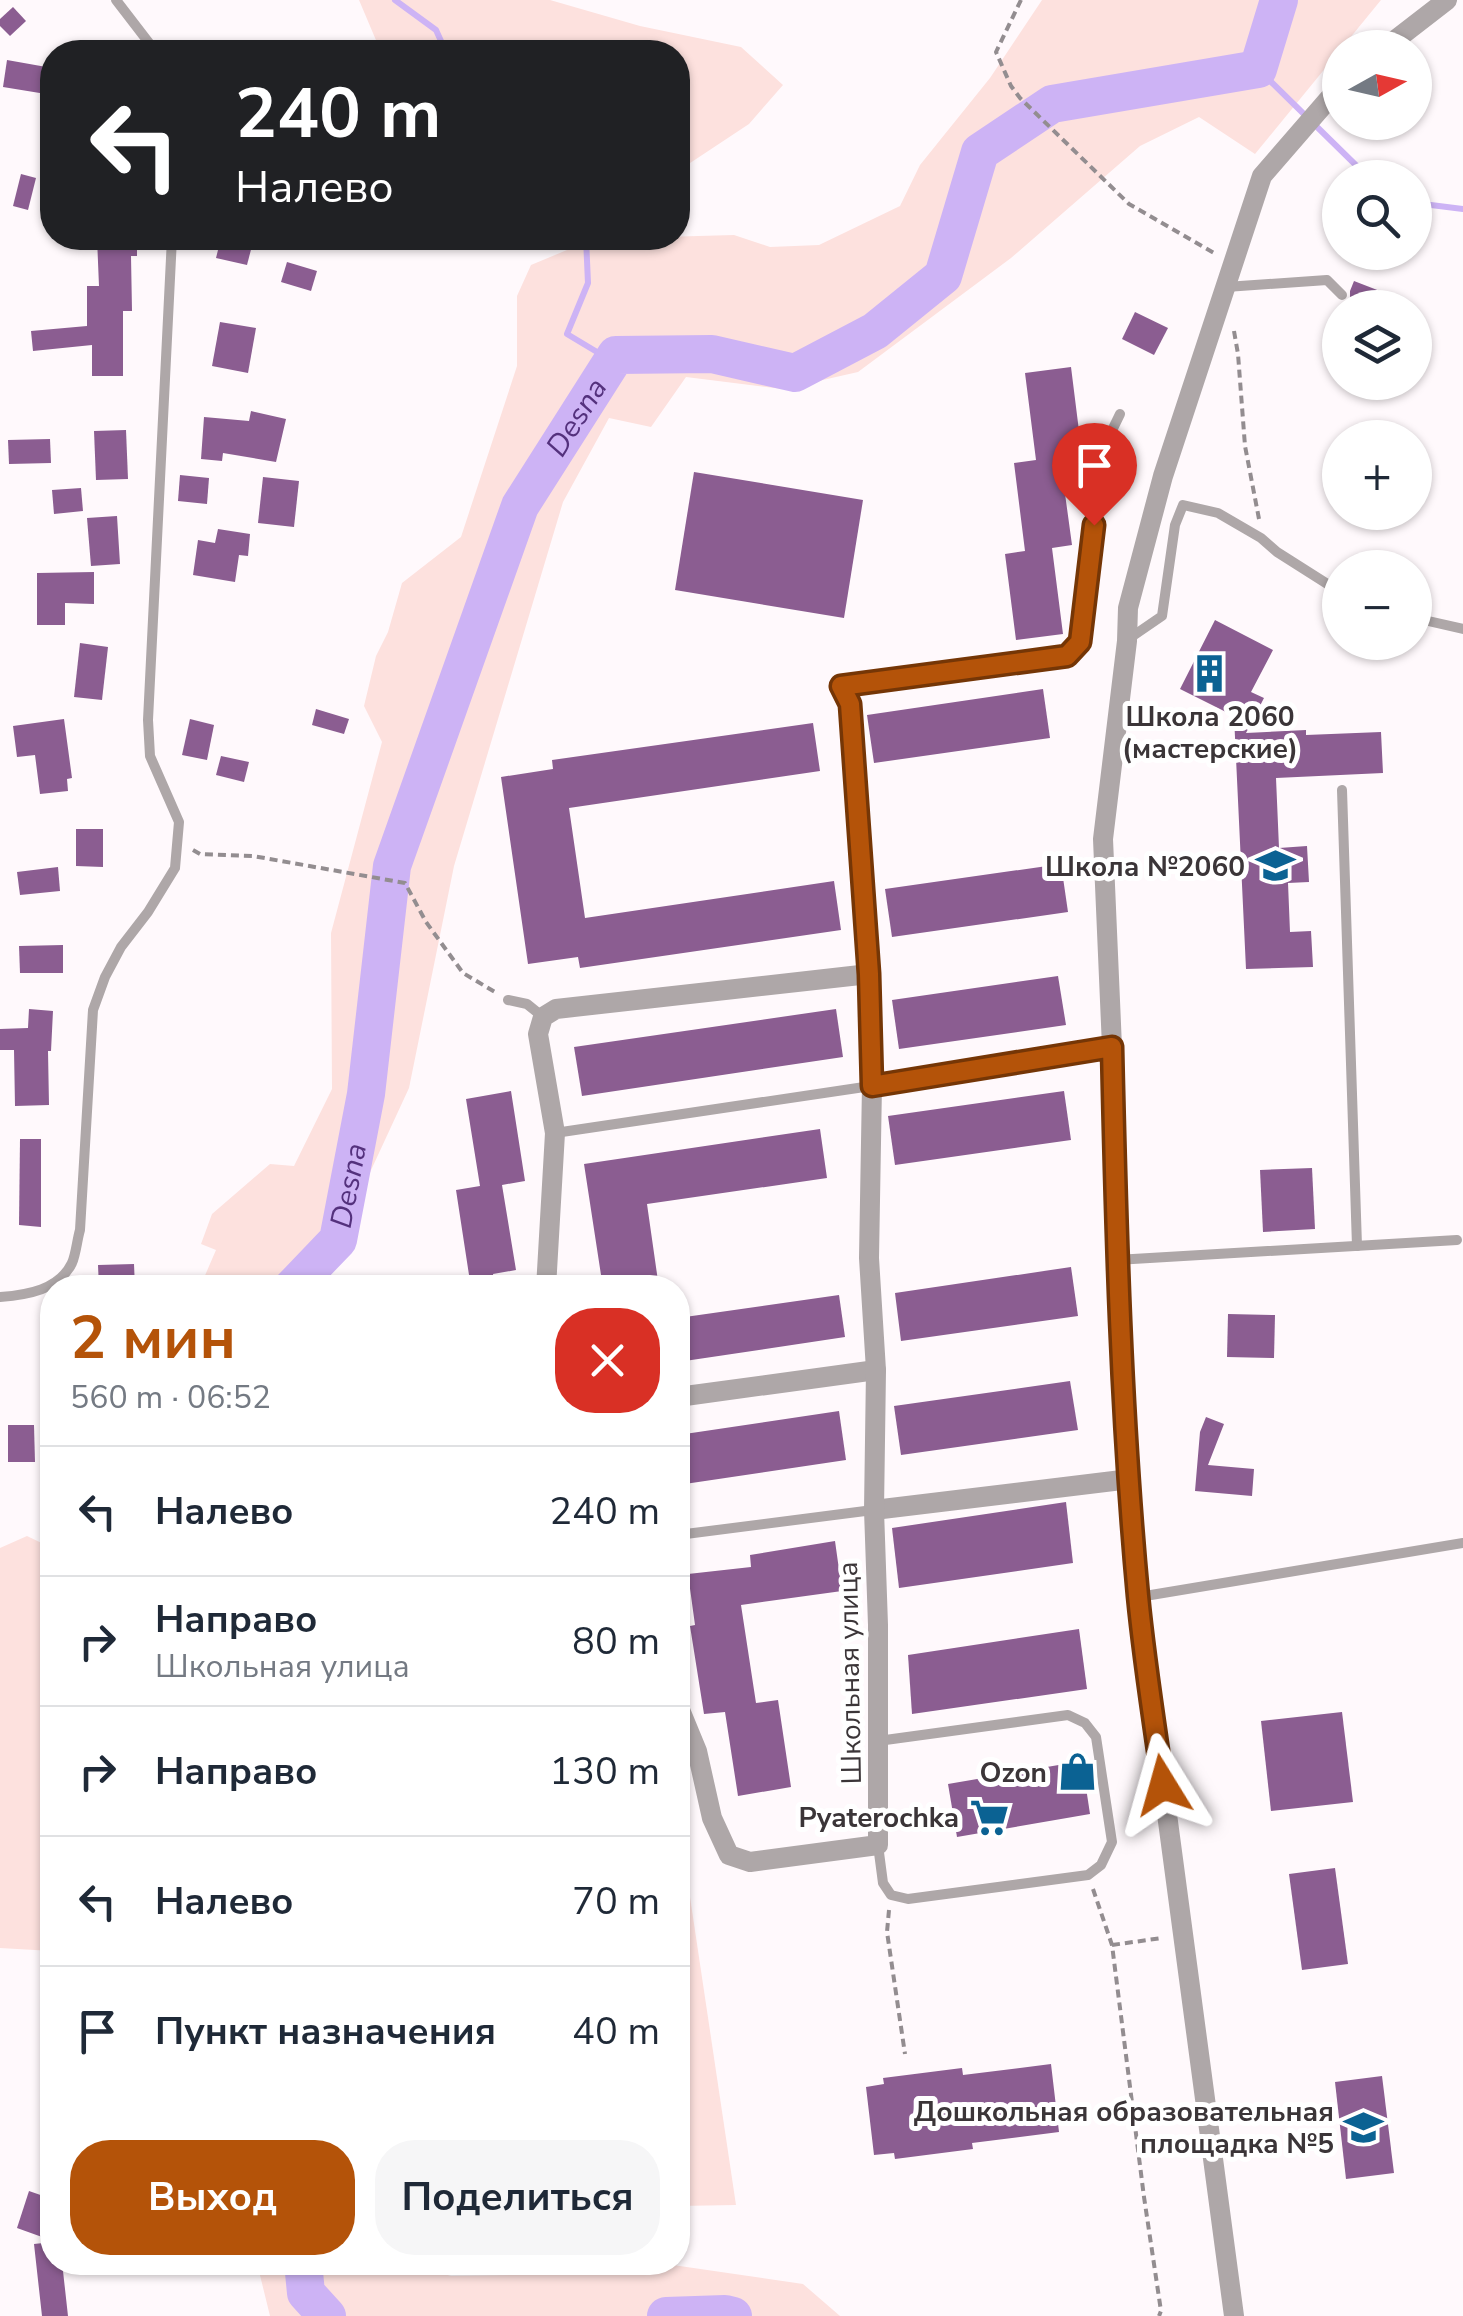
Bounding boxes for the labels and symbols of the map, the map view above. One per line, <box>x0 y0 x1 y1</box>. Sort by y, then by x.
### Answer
north arrow <box>1322 30 1432 140</box>
water label: Desna <box>537 370 617 465</box>
pin <box>1052 423 1137 526</box>
building icon: Школа 2060 (мастерские) <box>1189 653 1231 695</box>
place label: Школа 2060 (мастерские) <box>1122 698 1298 768</box>
school or university icon: Школа №2060 <box>1254 845 1296 887</box>
place label: Школа №2060 <box>1045 848 1245 886</box>
water label: Desna <box>321 1140 377 1231</box>
street label: Школьная улица <box>829 1561 871 1785</box>
position arrow <box>1111 1733 1215 1837</box>
shop icon: Ozon <box>1056 1751 1098 1793</box>
place label: Ozon <box>980 1754 1047 1792</box>
supermarket icon: Pyaterochka <box>968 1796 1010 1838</box>
place label: Pyaterochka <box>798 1799 959 1837</box>
place label: Дошкольная образовательная площадка №5 <box>914 2093 1334 2163</box>
school or university icon: Дошкольная образовательная площадка №5 <box>1343 2106 1385 2148</box>

